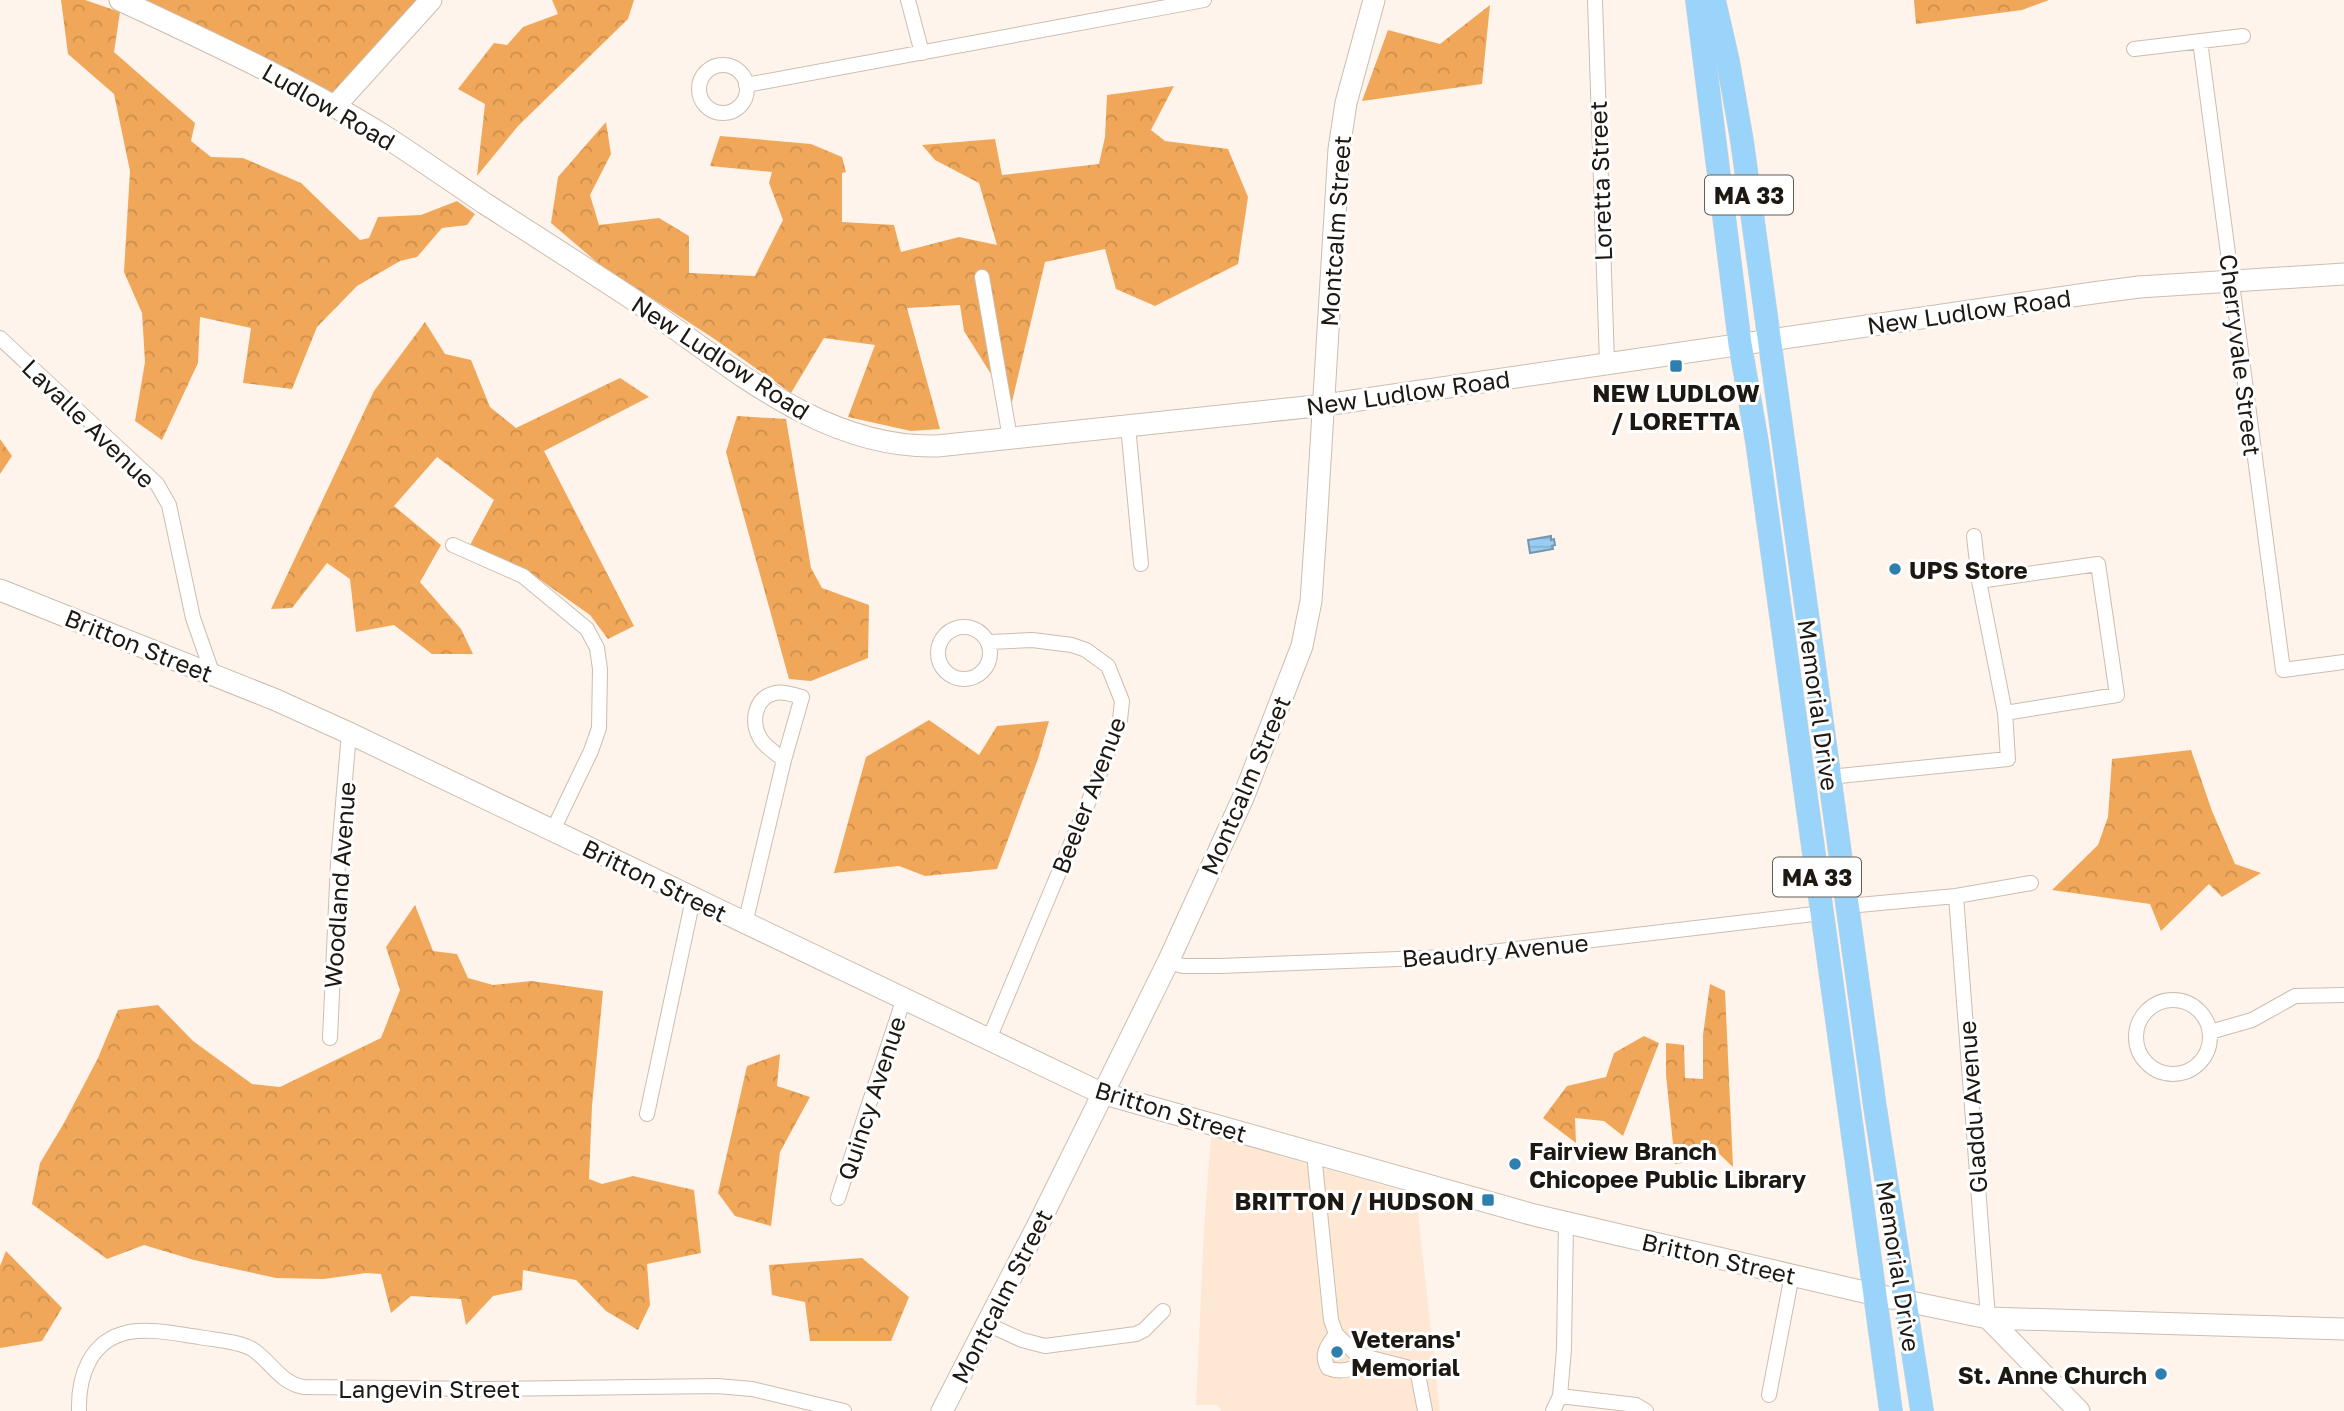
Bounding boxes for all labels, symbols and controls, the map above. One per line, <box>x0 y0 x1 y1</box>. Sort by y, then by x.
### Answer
street label: Ludlow Road <box>258 56 400 156</box>
street label: Loretta Street <box>1583 100 1617 262</box>
street label: Montcalm Street <box>1314 134 1356 328</box>
road number: MA 33 <box>1705 176 1793 214</box>
street label: Cherryvale Street <box>2214 252 2268 458</box>
street label: New Ludlow Road <box>1865 282 2073 340</box>
street label: New Ludlow Road <box>627 289 815 425</box>
street label: Lavalle Avenue <box>17 352 161 494</box>
marker: NEW LUDLOW / LORETTA <box>1668 358 1684 374</box>
street label: New Ludlow Road <box>1304 363 1512 421</box>
place label: NEW LUDLOW / LORETTA <box>1592 378 1760 435</box>
place label: UPS Store <box>1909 555 2028 584</box>
marker: UPS Store <box>1887 561 1903 577</box>
street label: Britton Street <box>61 602 217 688</box>
street label: Memorial Drive <box>1793 617 1845 793</box>
street label: Montcalm Street <box>1194 691 1296 879</box>
street label: Beeler Avenue <box>1045 713 1131 877</box>
street label: Woodland Avenue <box>317 781 361 989</box>
street label: Britton Street <box>578 833 732 927</box>
road number: MA 33 <box>1773 858 1861 897</box>
street label: Beaudry Avenue <box>1401 927 1589 973</box>
street label: Quincy Avenue <box>831 1013 911 1183</box>
street label: Gladdu Avenue <box>1952 1020 1992 1194</box>
street label: Britton Street <box>1092 1074 1250 1148</box>
place label: Fairview Branch Chicopee Public Library <box>1529 1136 1807 1193</box>
marker: Fairview Branch Chicopee Public Library <box>1507 1156 1523 1172</box>
street label: Memorial Drive <box>1871 1178 1927 1354</box>
place label: BRITTON / HUDSON <box>1235 1186 1474 1215</box>
marker: BRITTON / HUDSON <box>1480 1192 1496 1208</box>
street label: Montcalm Street <box>945 1204 1057 1388</box>
street label: Britton Street <box>1639 1226 1799 1290</box>
place label: Veterans' Memorial <box>1351 1324 1461 1381</box>
marker: Veterans' Memorial <box>1329 1344 1345 1360</box>
place label: St. Anne Church <box>1958 1360 2147 1389</box>
marker: St. Anne Church <box>2153 1366 2169 1382</box>
street label: Langevin Street <box>338 1374 520 1403</box>

